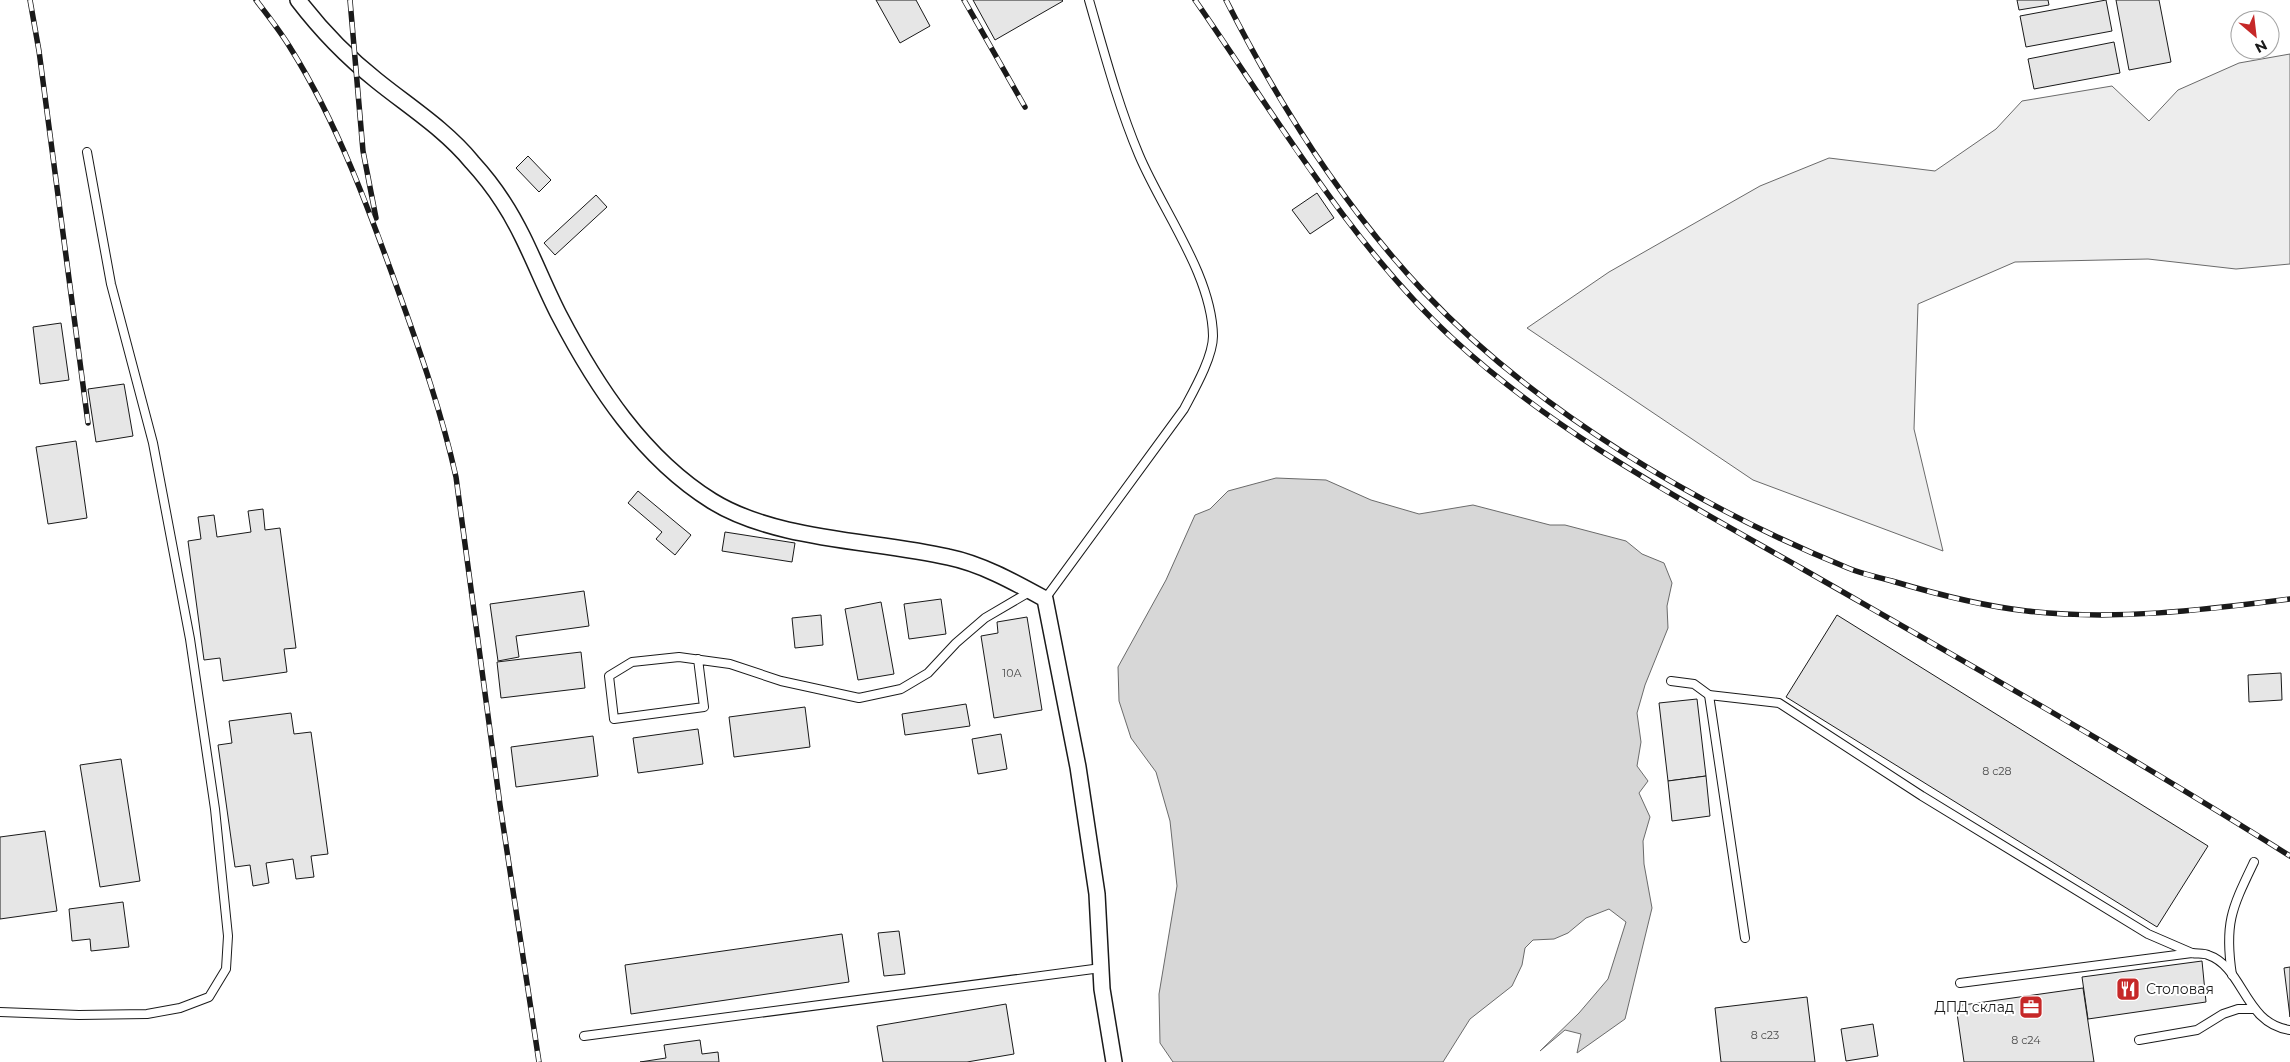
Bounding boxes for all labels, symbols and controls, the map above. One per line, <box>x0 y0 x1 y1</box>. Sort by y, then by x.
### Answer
north arrow <box>2230 10 2280 60</box>
text: N <box>2252 36 2270 57</box>
house number: 10А <box>1002 666 1022 680</box>
house number: 8 с28 <box>1982 764 2012 778</box>
restaurant icon: Столовая <box>2115 976 2141 1002</box>
place label: Столовая <box>2146 980 2214 998</box>
office icon: ДПД склад <box>2018 994 2044 1020</box>
place label: ДПД склад <box>1935 998 2014 1016</box>
house number: 8 с23 <box>1751 1028 1779 1042</box>
house number: 8 с24 <box>2011 1033 2041 1047</box>

